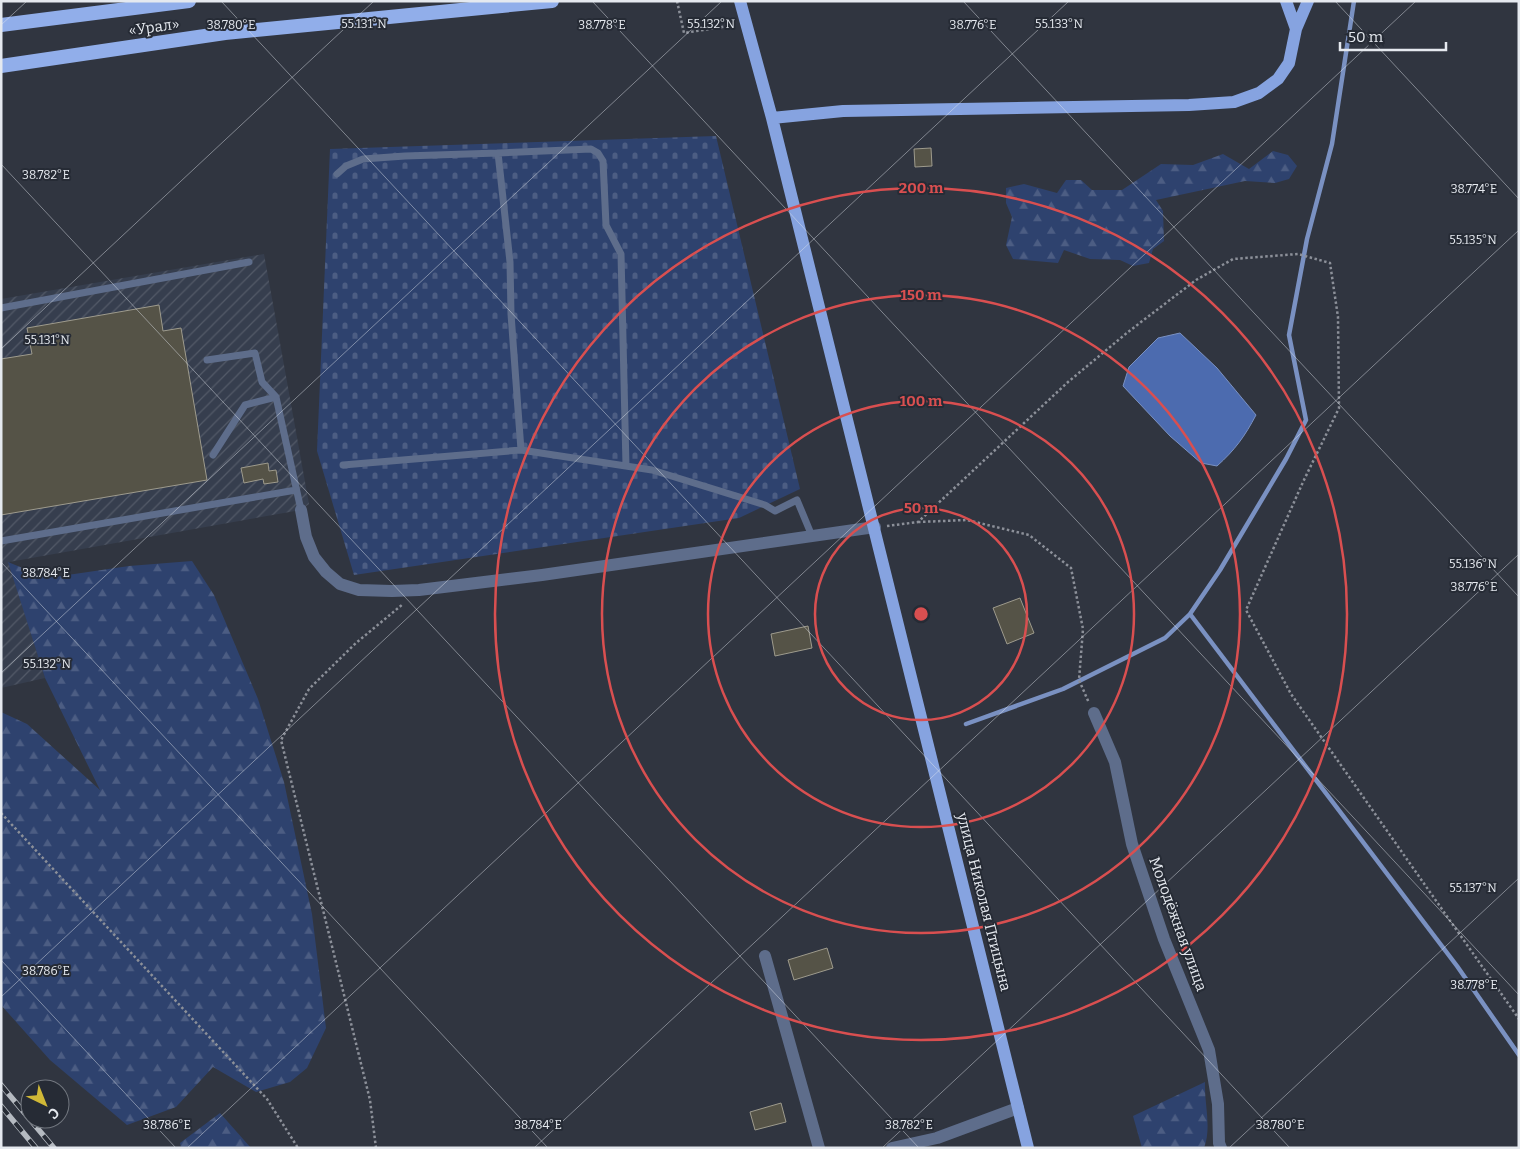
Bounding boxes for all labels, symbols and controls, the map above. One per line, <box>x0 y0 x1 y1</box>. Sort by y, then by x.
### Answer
street label: «Урал» <box>128 15 180 39</box>
text: 55.131°N <box>341 17 387 31</box>
text: 55.132°N <box>687 17 735 31</box>
text: 55.133°N <box>1035 17 1083 31</box>
text: 38.780°E <box>207 18 255 32</box>
text: 38.778°E <box>578 18 626 32</box>
text: 38.776°E <box>950 18 996 32</box>
scale bar <box>1340 20 1446 52</box>
text: 50 m <box>1348 28 1384 46</box>
text: 38.782°E <box>22 168 70 182</box>
text: 200 m <box>899 179 944 197</box>
text: 38.774°E <box>1451 182 1497 196</box>
text: 55.135°N <box>1449 233 1497 247</box>
text: 150 m <box>900 286 942 304</box>
text: 55.131°N <box>24 333 70 347</box>
text: 100 m <box>900 392 943 410</box>
text: 50 m <box>904 499 939 517</box>
text: 55.136°N <box>1449 557 1497 571</box>
text: 38.784°E <box>22 566 70 580</box>
text: 38.776°E <box>1451 580 1497 594</box>
centre of rings <box>912 605 930 623</box>
text: 55.132°N <box>23 657 71 671</box>
street label: улица Николая Птицына <box>953 810 1015 993</box>
street label: Молодёжная улица <box>1145 854 1211 994</box>
text: 55.137°N <box>1449 881 1497 895</box>
text: 38.786°E <box>22 964 70 978</box>
text: 38.778°E <box>1450 978 1498 992</box>
north arrow <box>20 1079 70 1129</box>
text: С <box>44 1104 63 1122</box>
text: 38.786°E <box>143 1118 191 1132</box>
text: 38.784°E <box>514 1118 562 1132</box>
text: 38.782°E <box>885 1118 933 1132</box>
text: 38.780°E <box>1256 1118 1304 1132</box>

